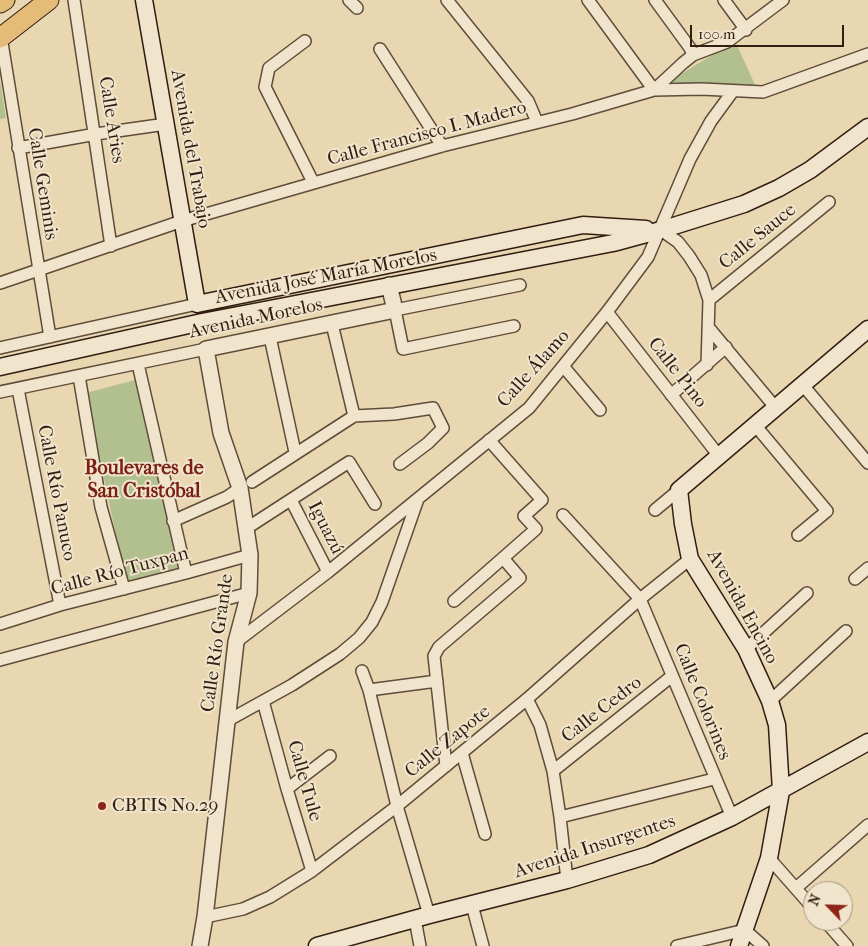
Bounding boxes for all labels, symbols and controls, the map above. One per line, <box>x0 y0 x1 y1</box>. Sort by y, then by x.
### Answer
scale bar <box>693 15 847 47</box>
text: 100 m <box>698 25 736 43</box>
street label: Avenida del Trabajo <box>165 68 215 230</box>
street label: Calle Aries <box>93 75 129 165</box>
street label: Calle Francisco I. Madero <box>325 96 529 172</box>
street label: Calle Geminis <box>22 126 62 242</box>
street label: Calle Sauce <box>715 199 801 275</box>
street label: Avenida José María Morelos <box>213 244 439 310</box>
street label: Avenida Morelos <box>187 294 325 344</box>
street label: Calle Álamo <box>493 325 575 413</box>
street label: Calle Pino <box>642 333 712 413</box>
street label: Calle Río Panuco <box>32 423 80 563</box>
district label: Boulevares de San Cristóbal <box>84 457 204 504</box>
street label: Iguazú <box>302 498 348 558</box>
street label: Calle Río Tuxpan <box>49 543 191 601</box>
street label: Avenida Encino <box>701 546 783 668</box>
street label: Calle Río Grande <box>197 572 239 714</box>
street label: Calle Colorines <box>668 641 736 763</box>
street label: Calle Cedro <box>557 672 647 748</box>
street label: Calle Zapote <box>401 701 495 783</box>
street label: Calle Tule <box>282 738 326 824</box>
place label: CBTIS No.29 <box>112 795 218 817</box>
marker: CBTIS No.29 <box>96 800 108 812</box>
street label: Avenida Insurgentes <box>512 810 678 884</box>
north arrow <box>803 881 853 931</box>
text: N <box>805 892 825 908</box>

